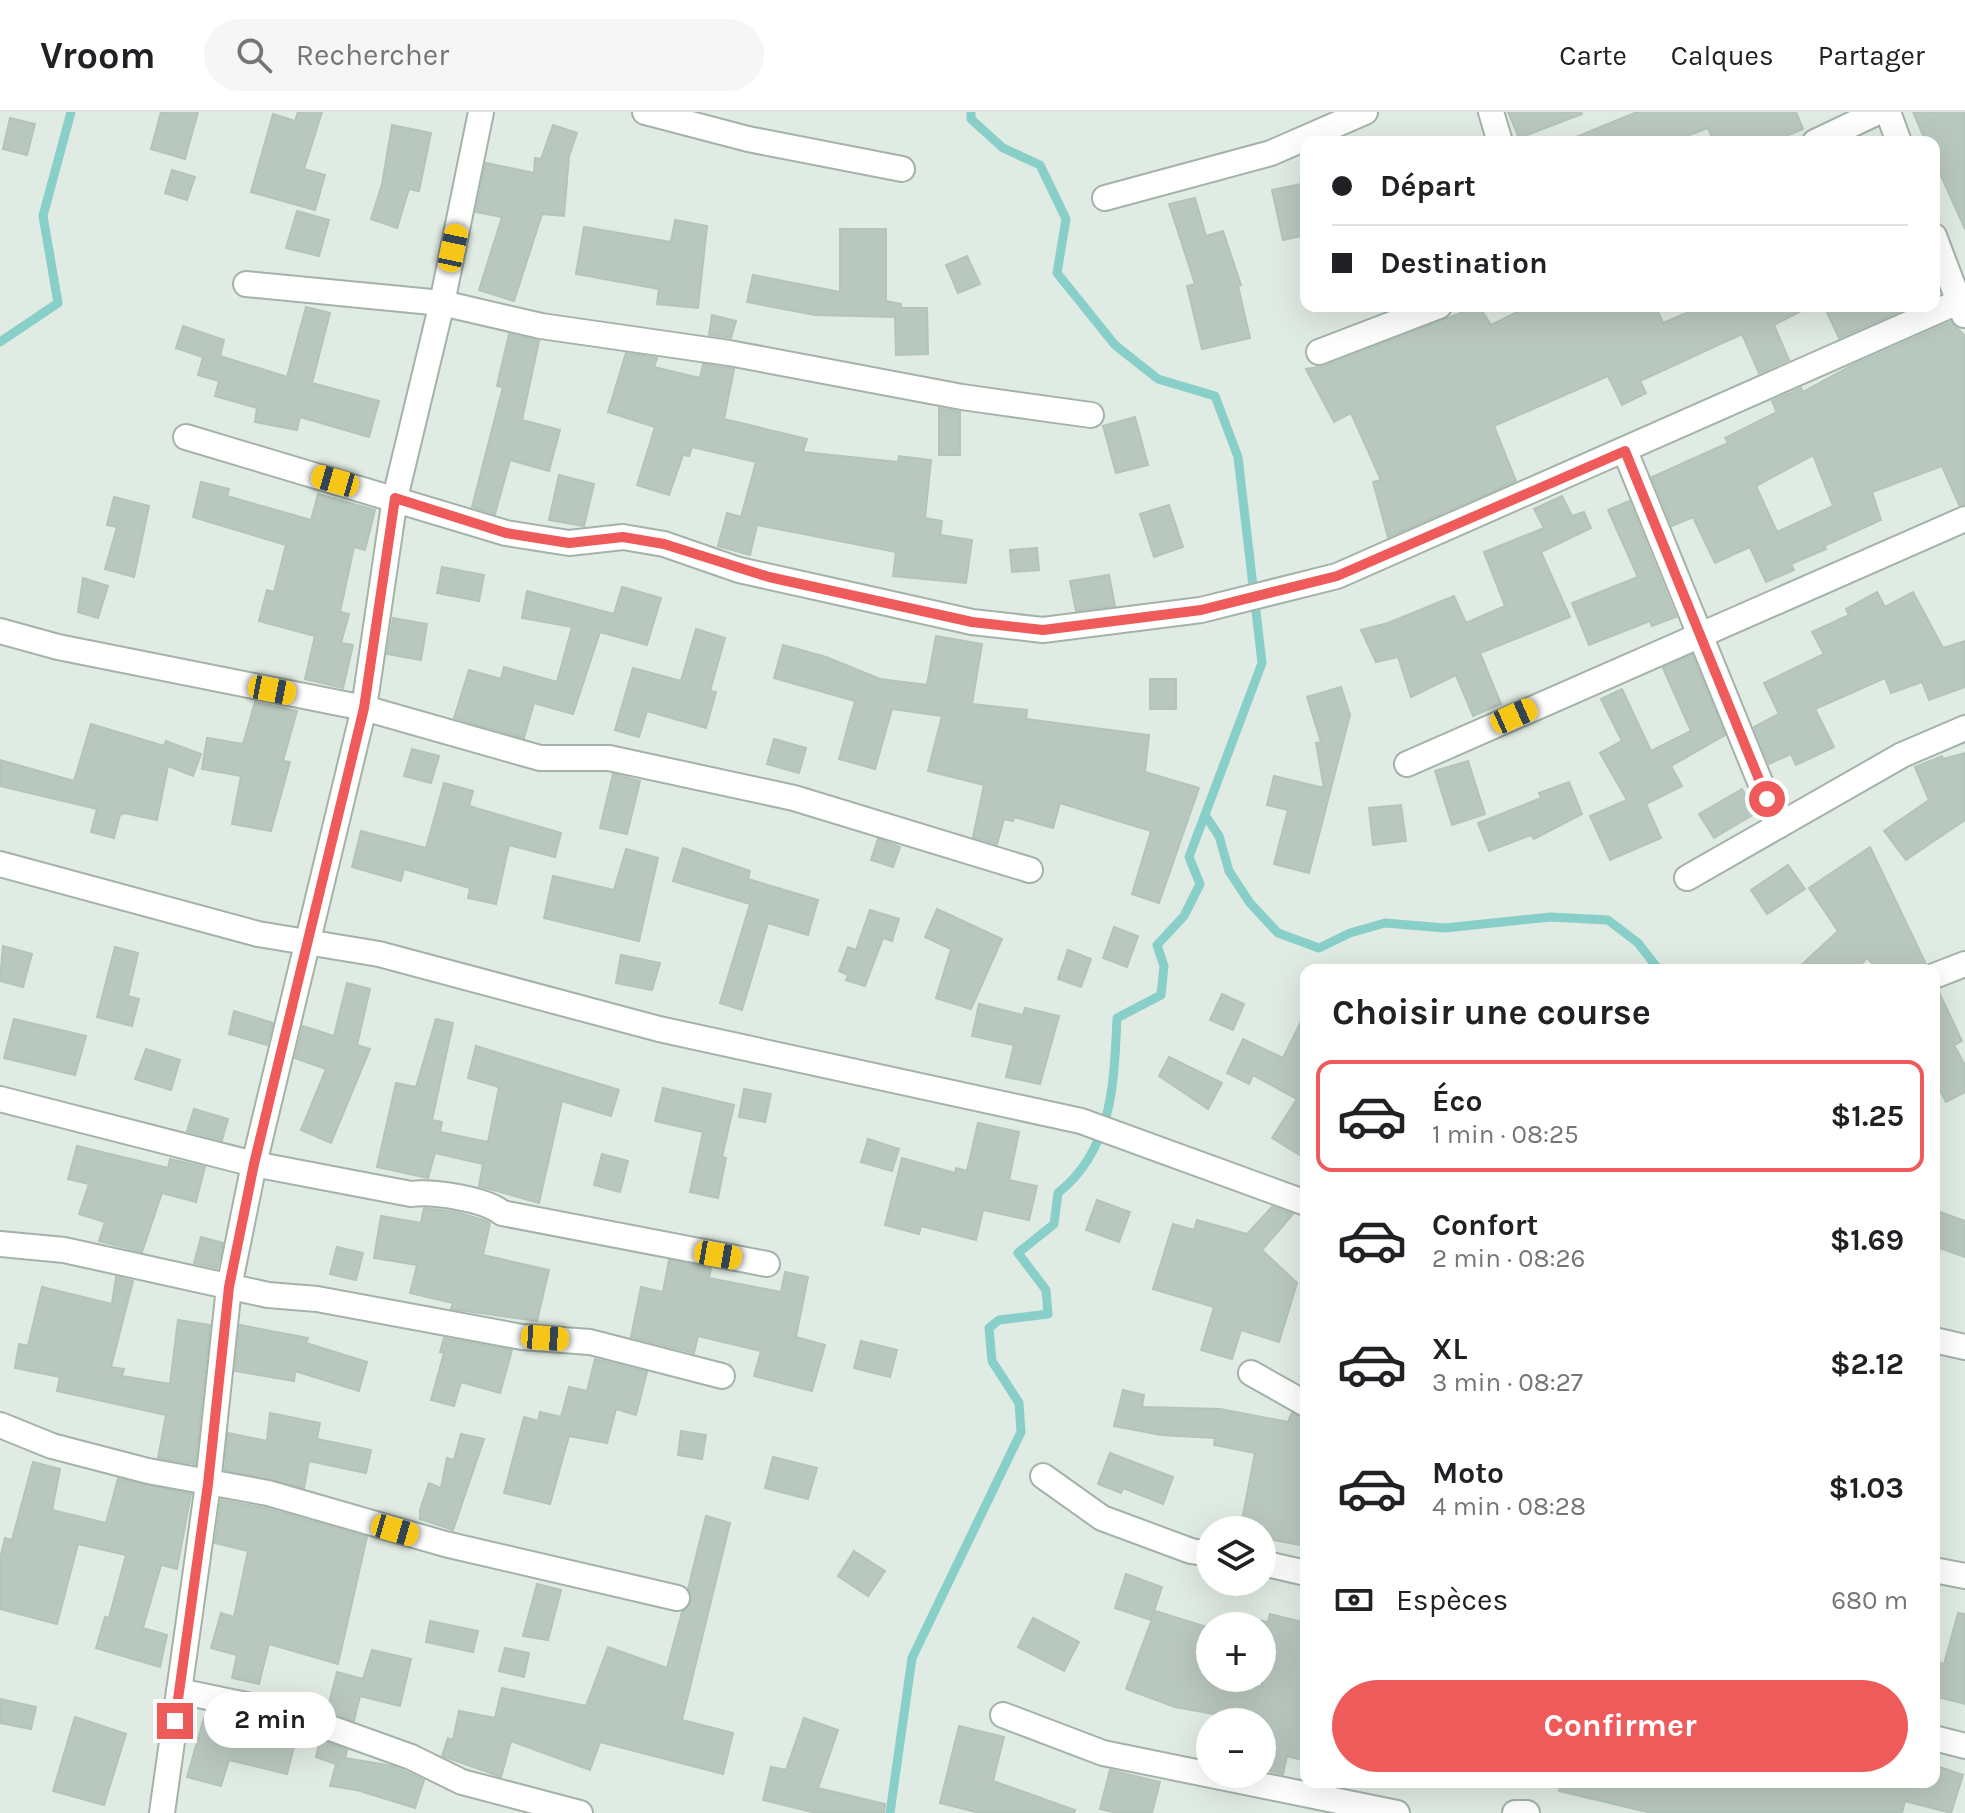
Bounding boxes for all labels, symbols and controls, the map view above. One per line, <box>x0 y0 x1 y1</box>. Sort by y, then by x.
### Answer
search box <box>204 19 764 91</box>
text: Vroom <box>40 33 156 78</box>
icon: search <box>232 33 276 77</box>
text: Rechercher <box>296 37 449 73</box>
text: Carte <box>1559 39 1627 72</box>
text: Calques <box>1671 39 1774 72</box>
text: Partager <box>1818 39 1925 72</box>
text: Départ <box>1380 168 1476 204</box>
car <box>436 222 470 274</box>
text: Destination <box>1380 245 1548 281</box>
car <box>309 463 361 499</box>
car <box>246 674 298 706</box>
car <box>1487 695 1541 737</box>
route start <box>1749 781 1785 817</box>
text: Choisir une course <box>1332 991 1651 1033</box>
icon: car <box>1336 1080 1408 1152</box>
text: Éco <box>1432 1083 1482 1119</box>
text: $1.25 <box>1831 1098 1904 1134</box>
text: 1 min · 08:25 <box>1432 1119 1579 1150</box>
icon: car <box>1336 1204 1408 1276</box>
text: Confort <box>1432 1207 1538 1243</box>
text: $1.69 <box>1830 1222 1904 1258</box>
car <box>692 1239 744 1271</box>
text: 2 min · 08:26 <box>1432 1243 1585 1274</box>
car <box>520 1324 570 1352</box>
icon: car <box>1336 1328 1408 1400</box>
text: XL <box>1432 1331 1467 1367</box>
text: $2.12 <box>1830 1346 1904 1382</box>
text: 3 min · 08:27 <box>1432 1367 1583 1398</box>
icon: car <box>1336 1452 1408 1524</box>
text: Moto <box>1432 1455 1504 1491</box>
text: $1.03 <box>1829 1470 1904 1506</box>
text: 4 min · 08:28 <box>1432 1491 1586 1522</box>
car <box>369 1512 421 1548</box>
map controls <box>1196 1516 1276 1788</box>
button: layers <box>1196 1516 1276 1596</box>
icon: cash <box>1332 1578 1376 1622</box>
text: Espèces <box>1396 1582 1508 1618</box>
text: 680 m <box>1831 1585 1908 1616</box>
button: + <box>1196 1612 1276 1692</box>
button: Confirmer <box>1332 1680 1908 1772</box>
callout: 2 min <box>203 1693 335 1749</box>
route end <box>157 1703 193 1739</box>
text: 2 min <box>234 1704 306 1735</box>
button: − <box>1196 1708 1276 1788</box>

